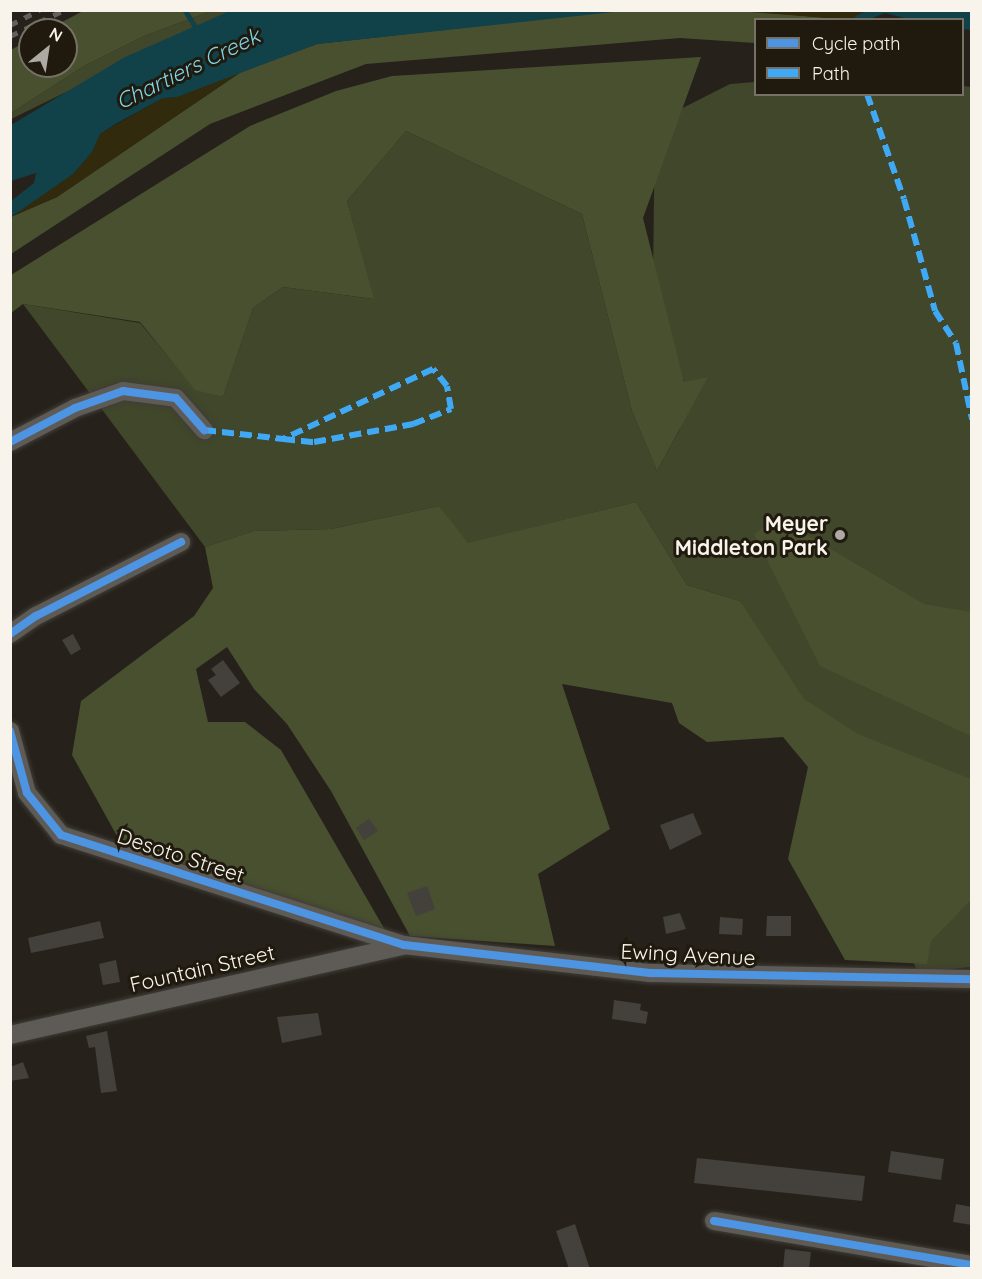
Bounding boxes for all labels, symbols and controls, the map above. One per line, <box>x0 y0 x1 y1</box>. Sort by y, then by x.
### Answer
north arrow <box>18 18 78 78</box>
legend <box>754 18 964 96</box>
text: N <box>46 23 66 46</box>
water label: Chartiers Creek <box>112 23 264 115</box>
text: Cycle path <box>812 32 900 55</box>
text: Path <box>812 62 850 85</box>
place label: Meyer Middleton Park <box>675 510 828 560</box>
marker: Meyer Middleton Park <box>833 528 847 542</box>
street label: Desoto Street <box>114 823 248 887</box>
street label: Ewing Avenue <box>620 938 756 970</box>
street label: Fountain Street <box>127 939 277 997</box>

